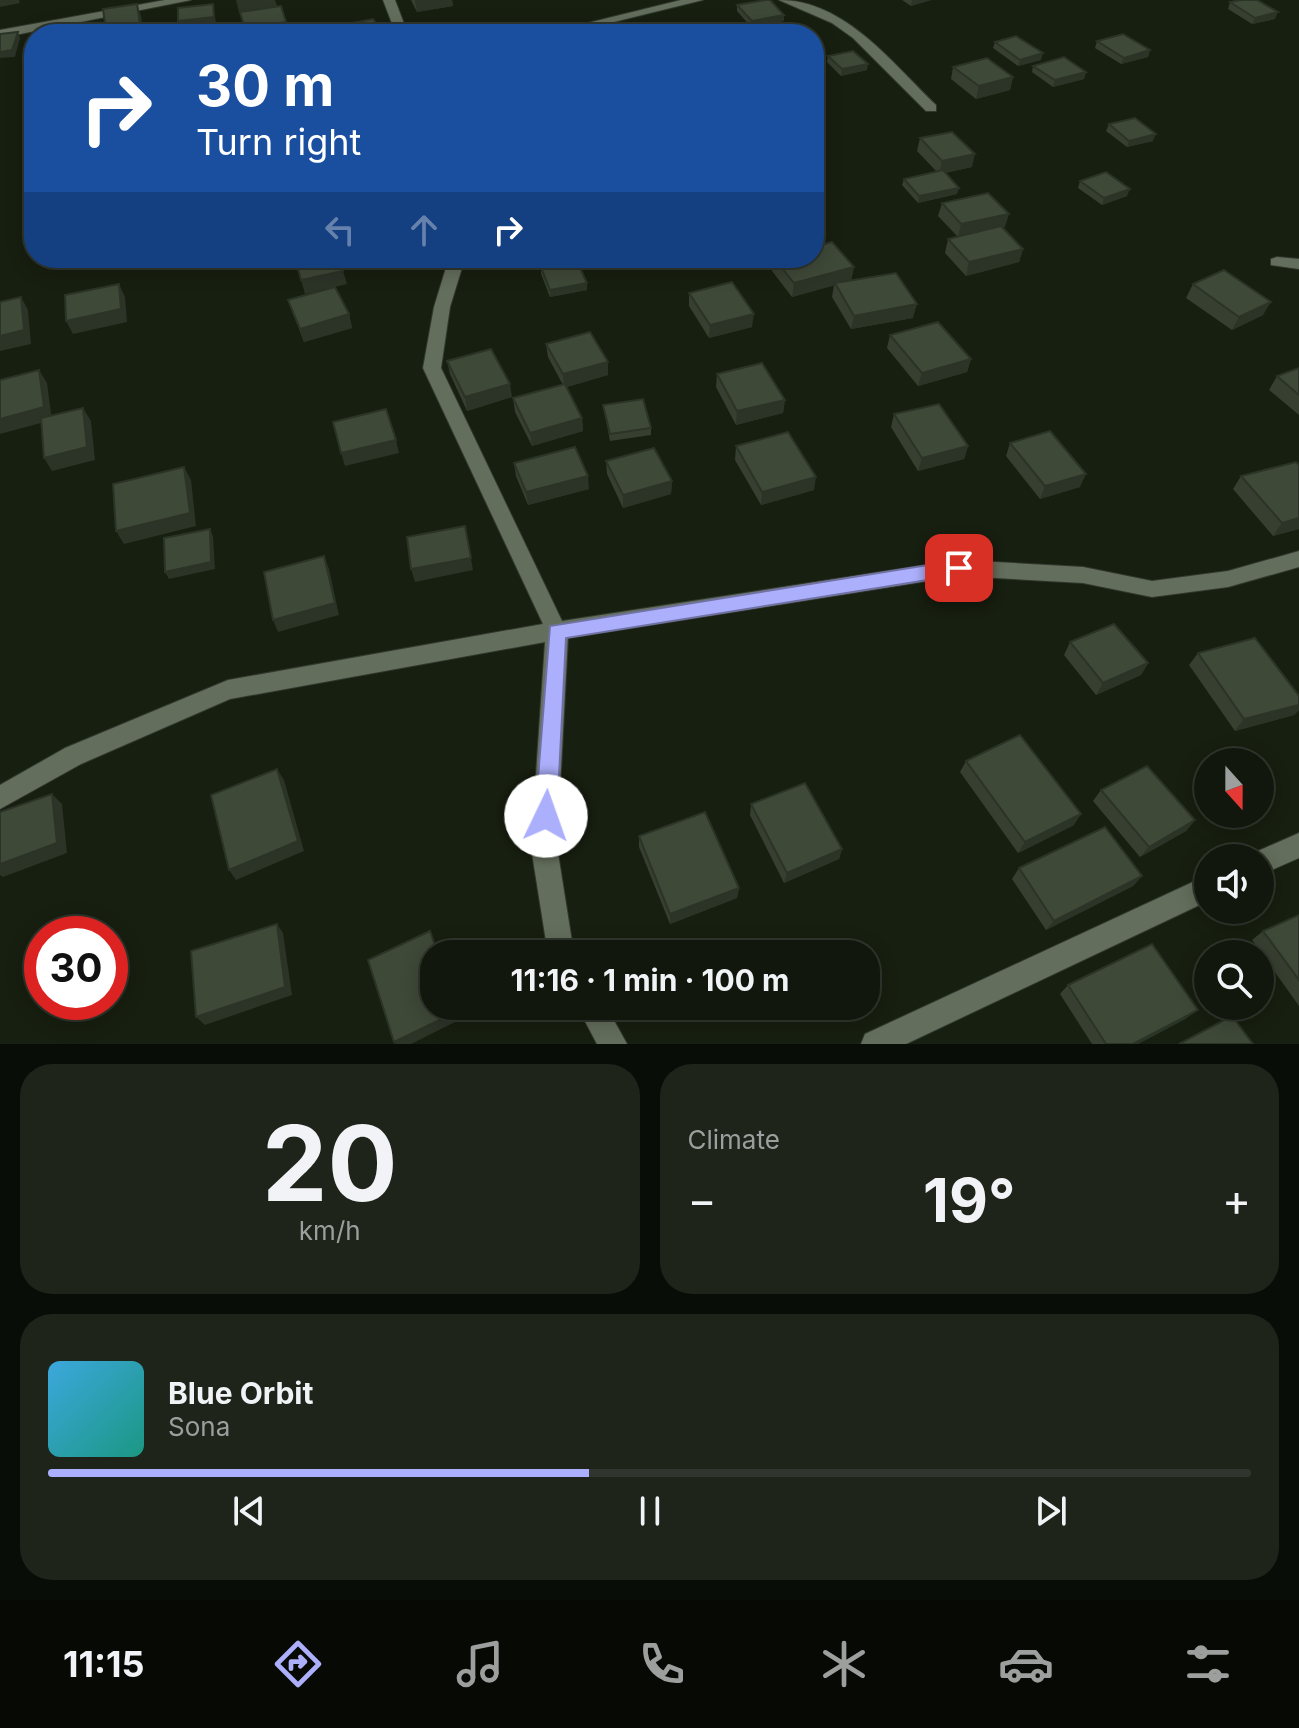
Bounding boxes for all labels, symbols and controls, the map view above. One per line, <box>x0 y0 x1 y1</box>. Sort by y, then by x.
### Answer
text: 30 m <box>196 52 334 120</box>
icon: right <box>64 56 168 160</box>
text: Turn right <box>196 120 361 164</box>
icon: left <box>318 208 362 252</box>
icon: ahead <box>402 208 446 252</box>
icon: right <box>486 208 530 252</box>
pin <box>925 534 993 602</box>
icon: arrive <box>937 546 981 590</box>
north arrow <box>1194 748 1274 828</box>
map controls <box>1194 748 1274 1020</box>
position arrow <box>504 774 588 858</box>
button: sound <box>1194 844 1274 924</box>
speed limit sign: 30 <box>24 916 128 1020</box>
button: search <box>1194 940 1274 1020</box>
text: 11:16 · 1 min · 100 m <box>511 962 789 998</box>
text: 20 <box>262 1100 398 1226</box>
text: Climate <box>688 1124 780 1155</box>
text: 19° <box>923 1164 1015 1236</box>
text: − <box>688 1173 717 1227</box>
text: + <box>1222 1173 1251 1227</box>
text: km/h <box>299 1215 361 1246</box>
text: Blue Orbit <box>168 1375 313 1411</box>
text: Sona <box>168 1411 230 1442</box>
icon: previous <box>227 1489 271 1533</box>
icon: pause <box>628 1489 672 1533</box>
icon: next <box>1029 1489 1073 1533</box>
icon: directions <box>270 1636 326 1692</box>
icon: music <box>452 1636 508 1692</box>
icon: phone <box>634 1636 690 1692</box>
icon: climate <box>816 1636 872 1692</box>
icon: car <box>998 1636 1054 1692</box>
icon: filters <box>1180 1636 1236 1692</box>
text: 11:15 <box>63 1642 145 1686</box>

